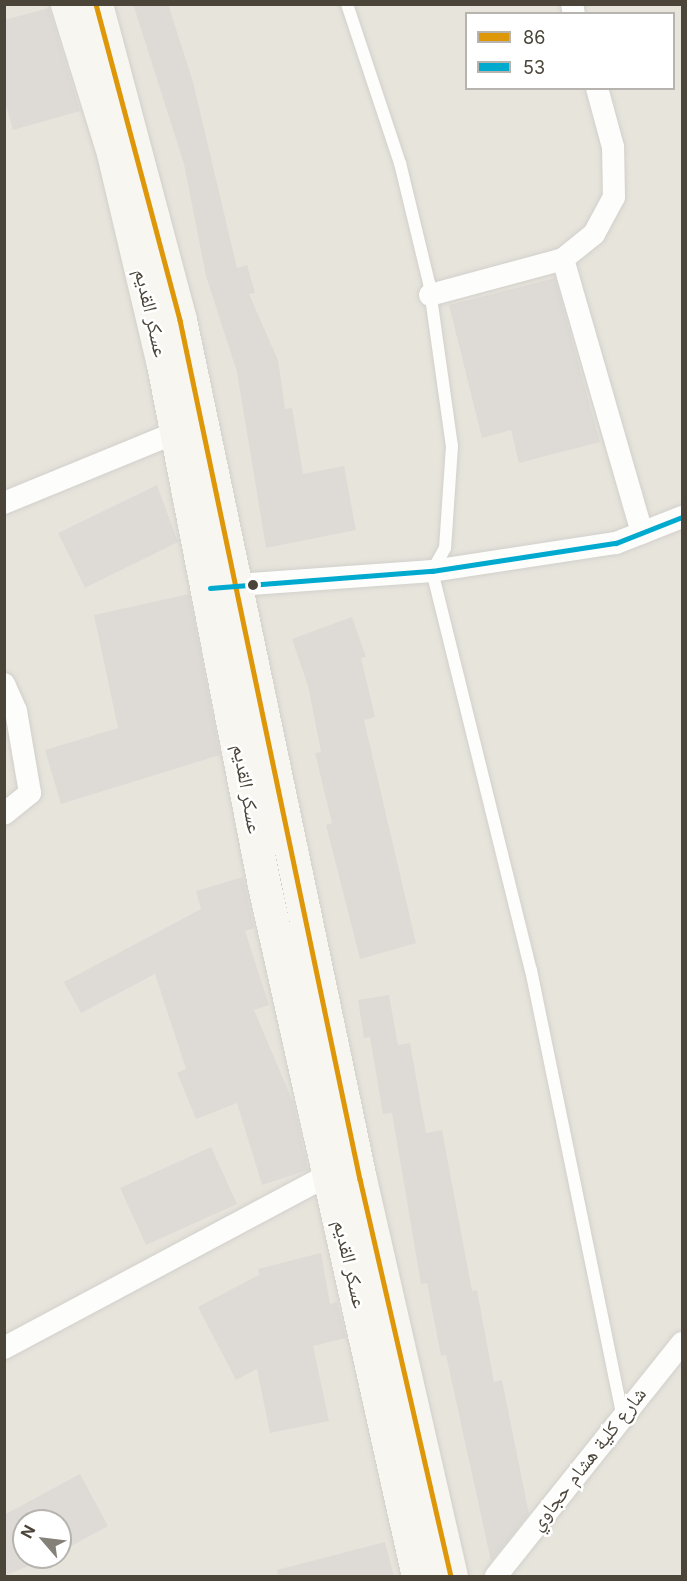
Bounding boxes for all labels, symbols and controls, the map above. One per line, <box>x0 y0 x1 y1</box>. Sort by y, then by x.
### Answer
legend <box>465 12 675 90</box>
text: 86 <box>523 27 545 48</box>
text: 53 <box>523 57 545 78</box>
street label: عسكر القديم <box>129 267 173 359</box>
unlabelled marker <box>247 579 259 591</box>
street label: عسكر القديم <box>227 743 267 835</box>
street label: عسكر القديم <box>328 1218 372 1310</box>
street label: شارع كلية هشام حجاوي <box>525 1382 651 1536</box>
north arrow <box>12 1509 72 1569</box>
text: N <box>16 1521 40 1542</box>

